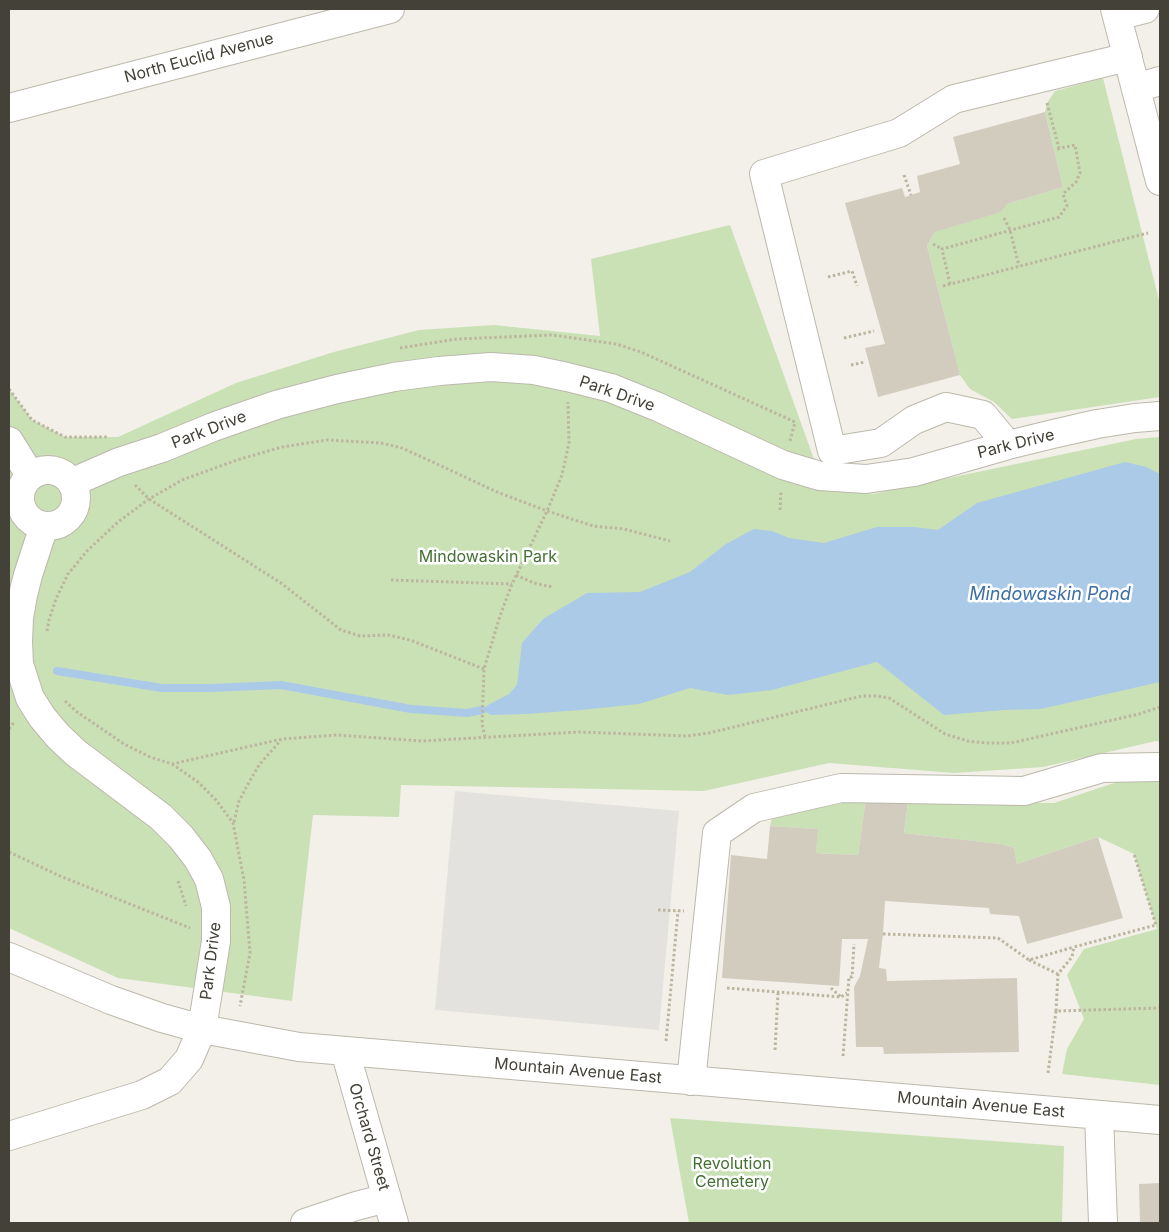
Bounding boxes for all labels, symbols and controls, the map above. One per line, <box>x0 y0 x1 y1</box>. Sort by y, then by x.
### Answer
street label: North Euclid Avenue <box>122 29 276 87</box>
street label: Park Drive <box>577 372 657 416</box>
street label: Park Drive <box>169 407 249 453</box>
street label: Park Drive <box>976 425 1056 463</box>
park label: Mindowaskin Park <box>419 547 557 567</box>
water label: Mindowaskin Pond <box>969 584 1131 606</box>
street label: Park Drive <box>197 921 225 1001</box>
street label: Mountain Avenue East <box>493 1054 663 1088</box>
street label: Orchard Street <box>345 1081 393 1193</box>
street label: Mountain Avenue East <box>896 1088 1066 1122</box>
park label: Revolution Cemetery <box>693 1154 771 1192</box>

